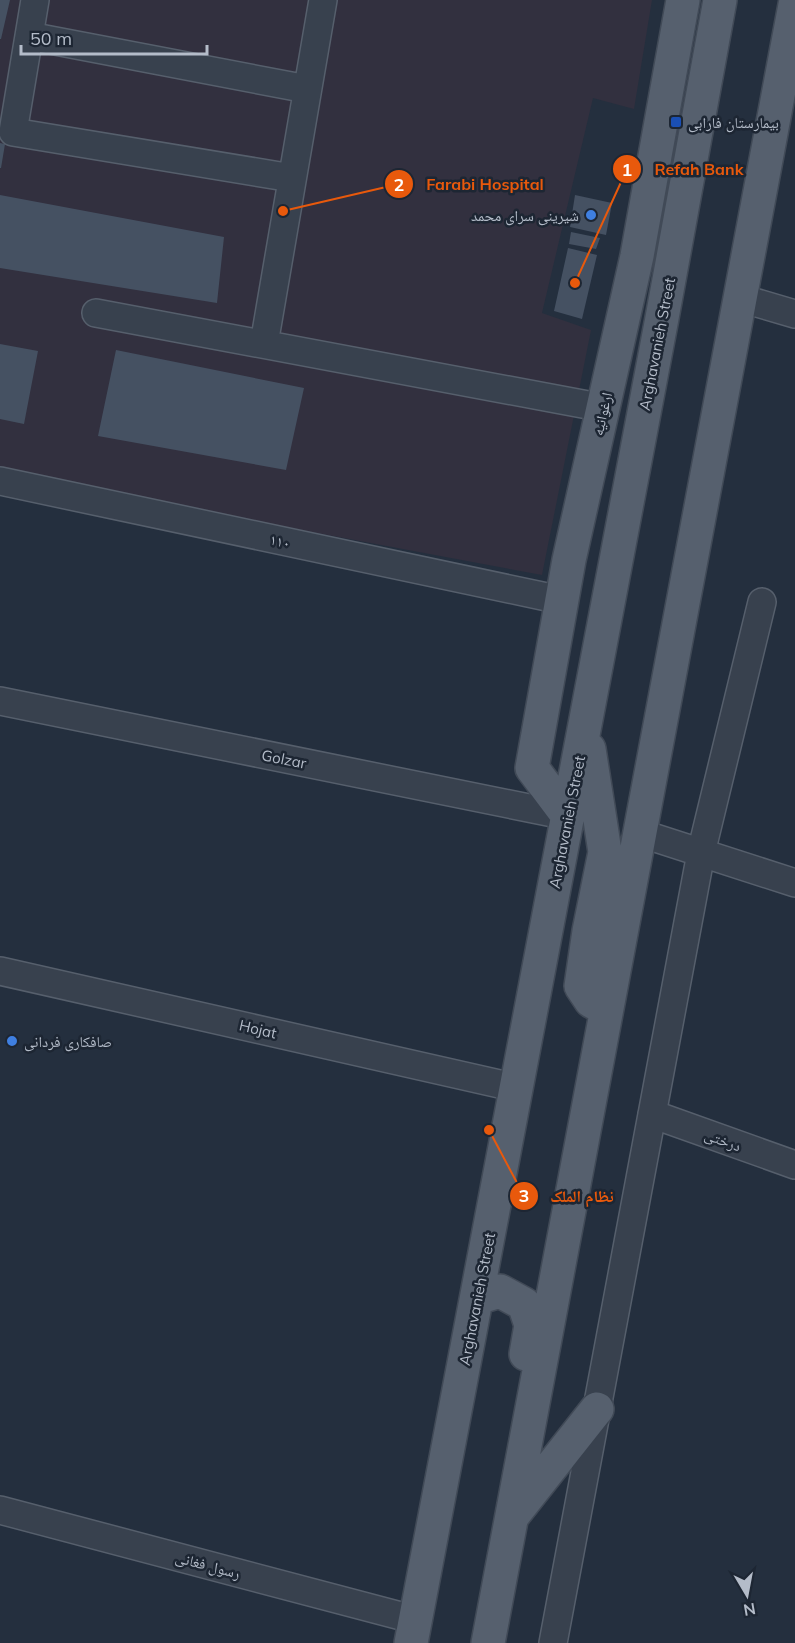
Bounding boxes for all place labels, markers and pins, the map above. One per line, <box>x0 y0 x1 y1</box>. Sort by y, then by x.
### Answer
place label: بیمارستان فارابی <box>688 113 779 133</box>
marker: بیمارستان فارابی <box>669 115 683 129</box>
callout: Refah Bank <box>612 152 755 186</box>
callout: Farabi Hospital <box>384 167 556 201</box>
place label: شیرینی سرای محمد <box>471 206 579 226</box>
marker: شیرینی سرای محمد <box>584 208 598 222</box>
place label: صافکاری فردانی <box>24 1032 112 1052</box>
marker: صافکاری فردانی <box>5 1034 19 1048</box>
callout: نظام الملک <box>509 1179 626 1213</box>

